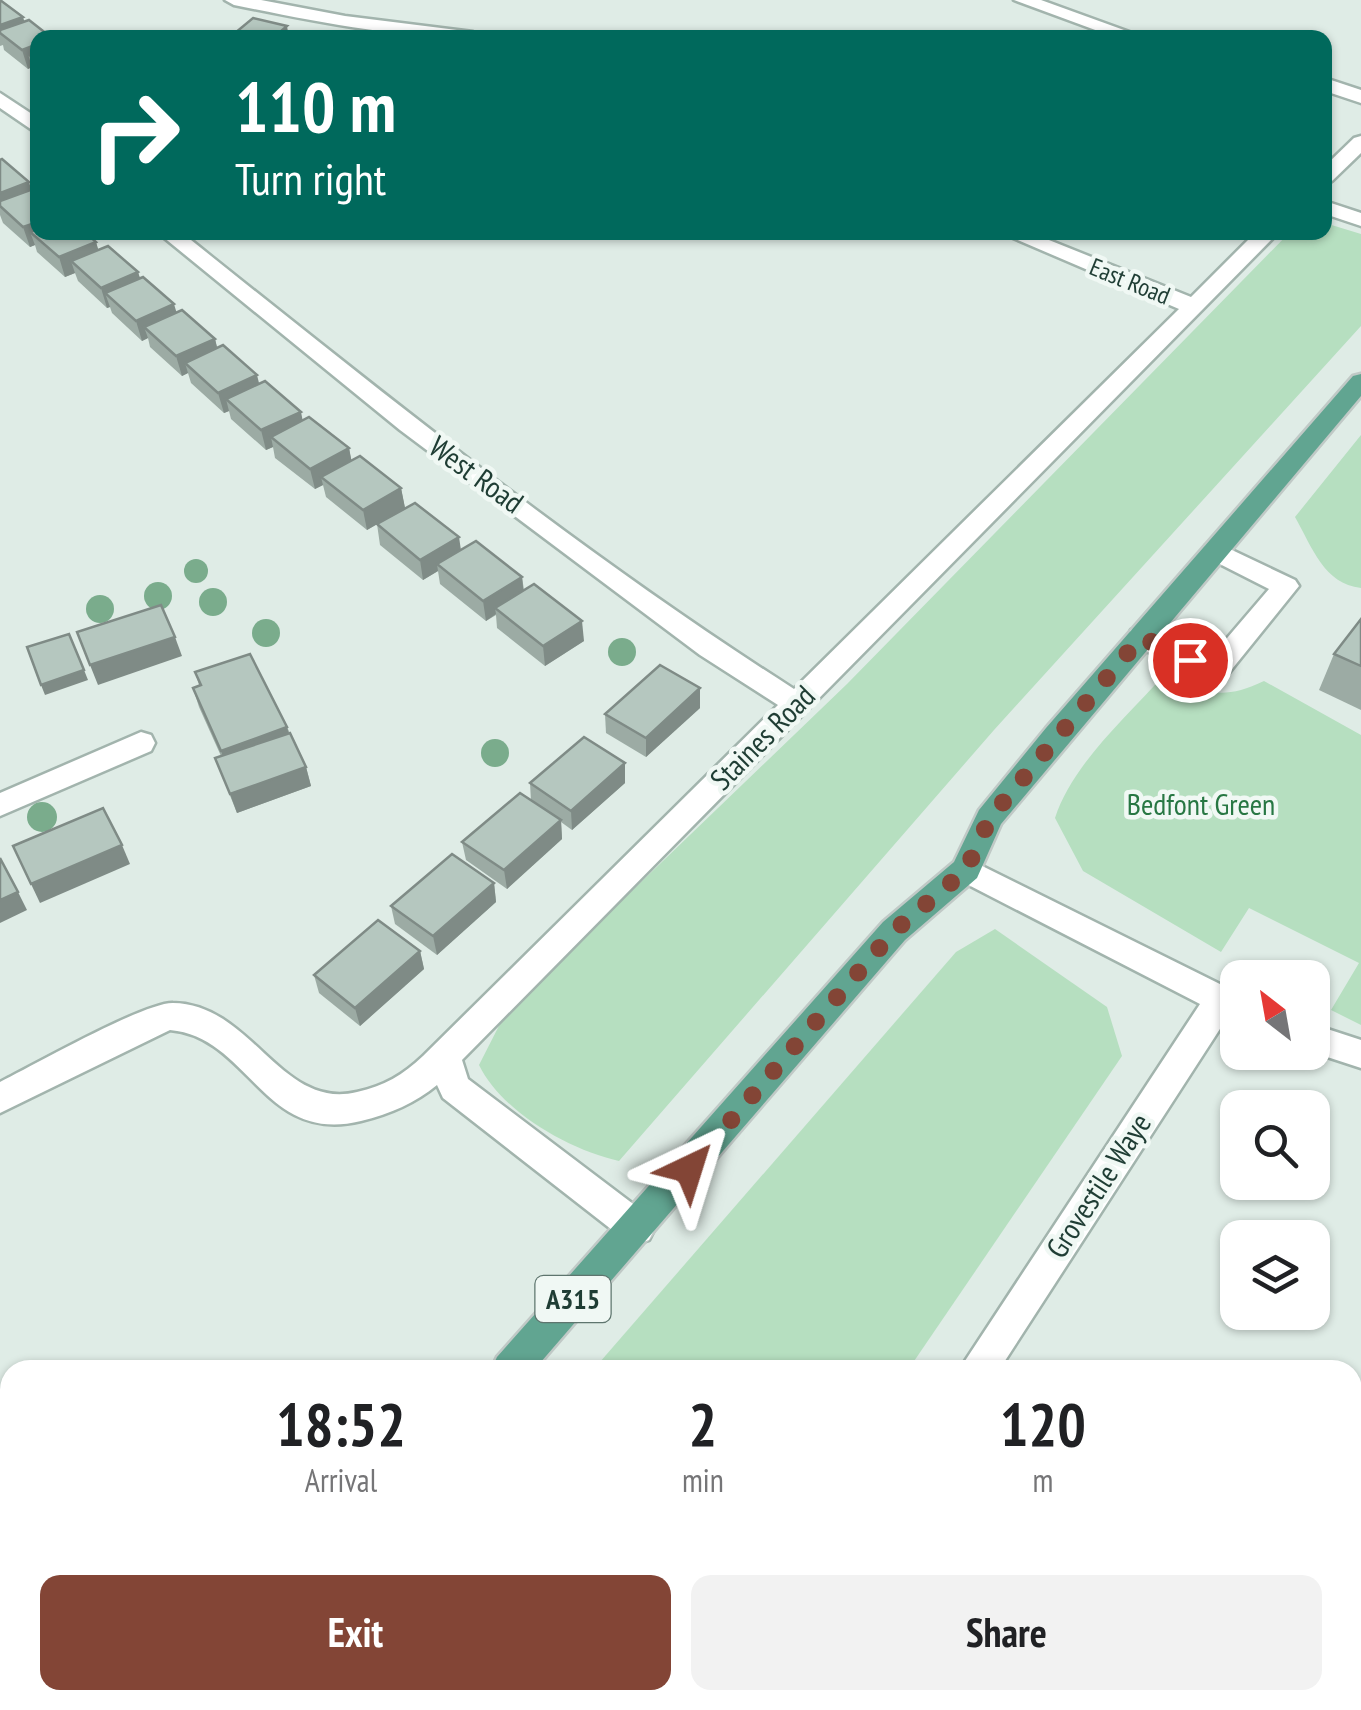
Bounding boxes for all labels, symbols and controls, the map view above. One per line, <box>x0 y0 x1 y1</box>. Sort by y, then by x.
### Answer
text: 110 m <box>235 61 396 151</box>
icon: right <box>70 70 200 200</box>
text: Turn right <box>235 149 386 207</box>
street label: East Road <box>1085 250 1175 312</box>
street label: West Road <box>422 426 532 521</box>
pin <box>1148 618 1233 703</box>
icon: arrive <box>1163 633 1218 688</box>
street label: Staines Road <box>701 676 823 798</box>
park label: Bedfont Green <box>1127 784 1275 823</box>
north arrow <box>1220 960 1330 1070</box>
map controls <box>1220 960 1330 1330</box>
button: search <box>1220 1090 1330 1200</box>
street label: Grovestile Waye <box>1037 1106 1159 1265</box>
position arrow <box>637 1117 741 1221</box>
button: layers <box>1220 1220 1330 1330</box>
road number: A315 <box>536 1276 610 1322</box>
text: 18:52 <box>276 1385 406 1463</box>
text: 2 <box>689 1385 717 1463</box>
text: 120 <box>1000 1385 1086 1463</box>
text: Arrival <box>305 1459 377 1501</box>
text: min <box>682 1459 724 1501</box>
text: m <box>1032 1459 1053 1501</box>
button: Exit <box>40 1575 671 1690</box>
button: Share <box>691 1575 1322 1690</box>

